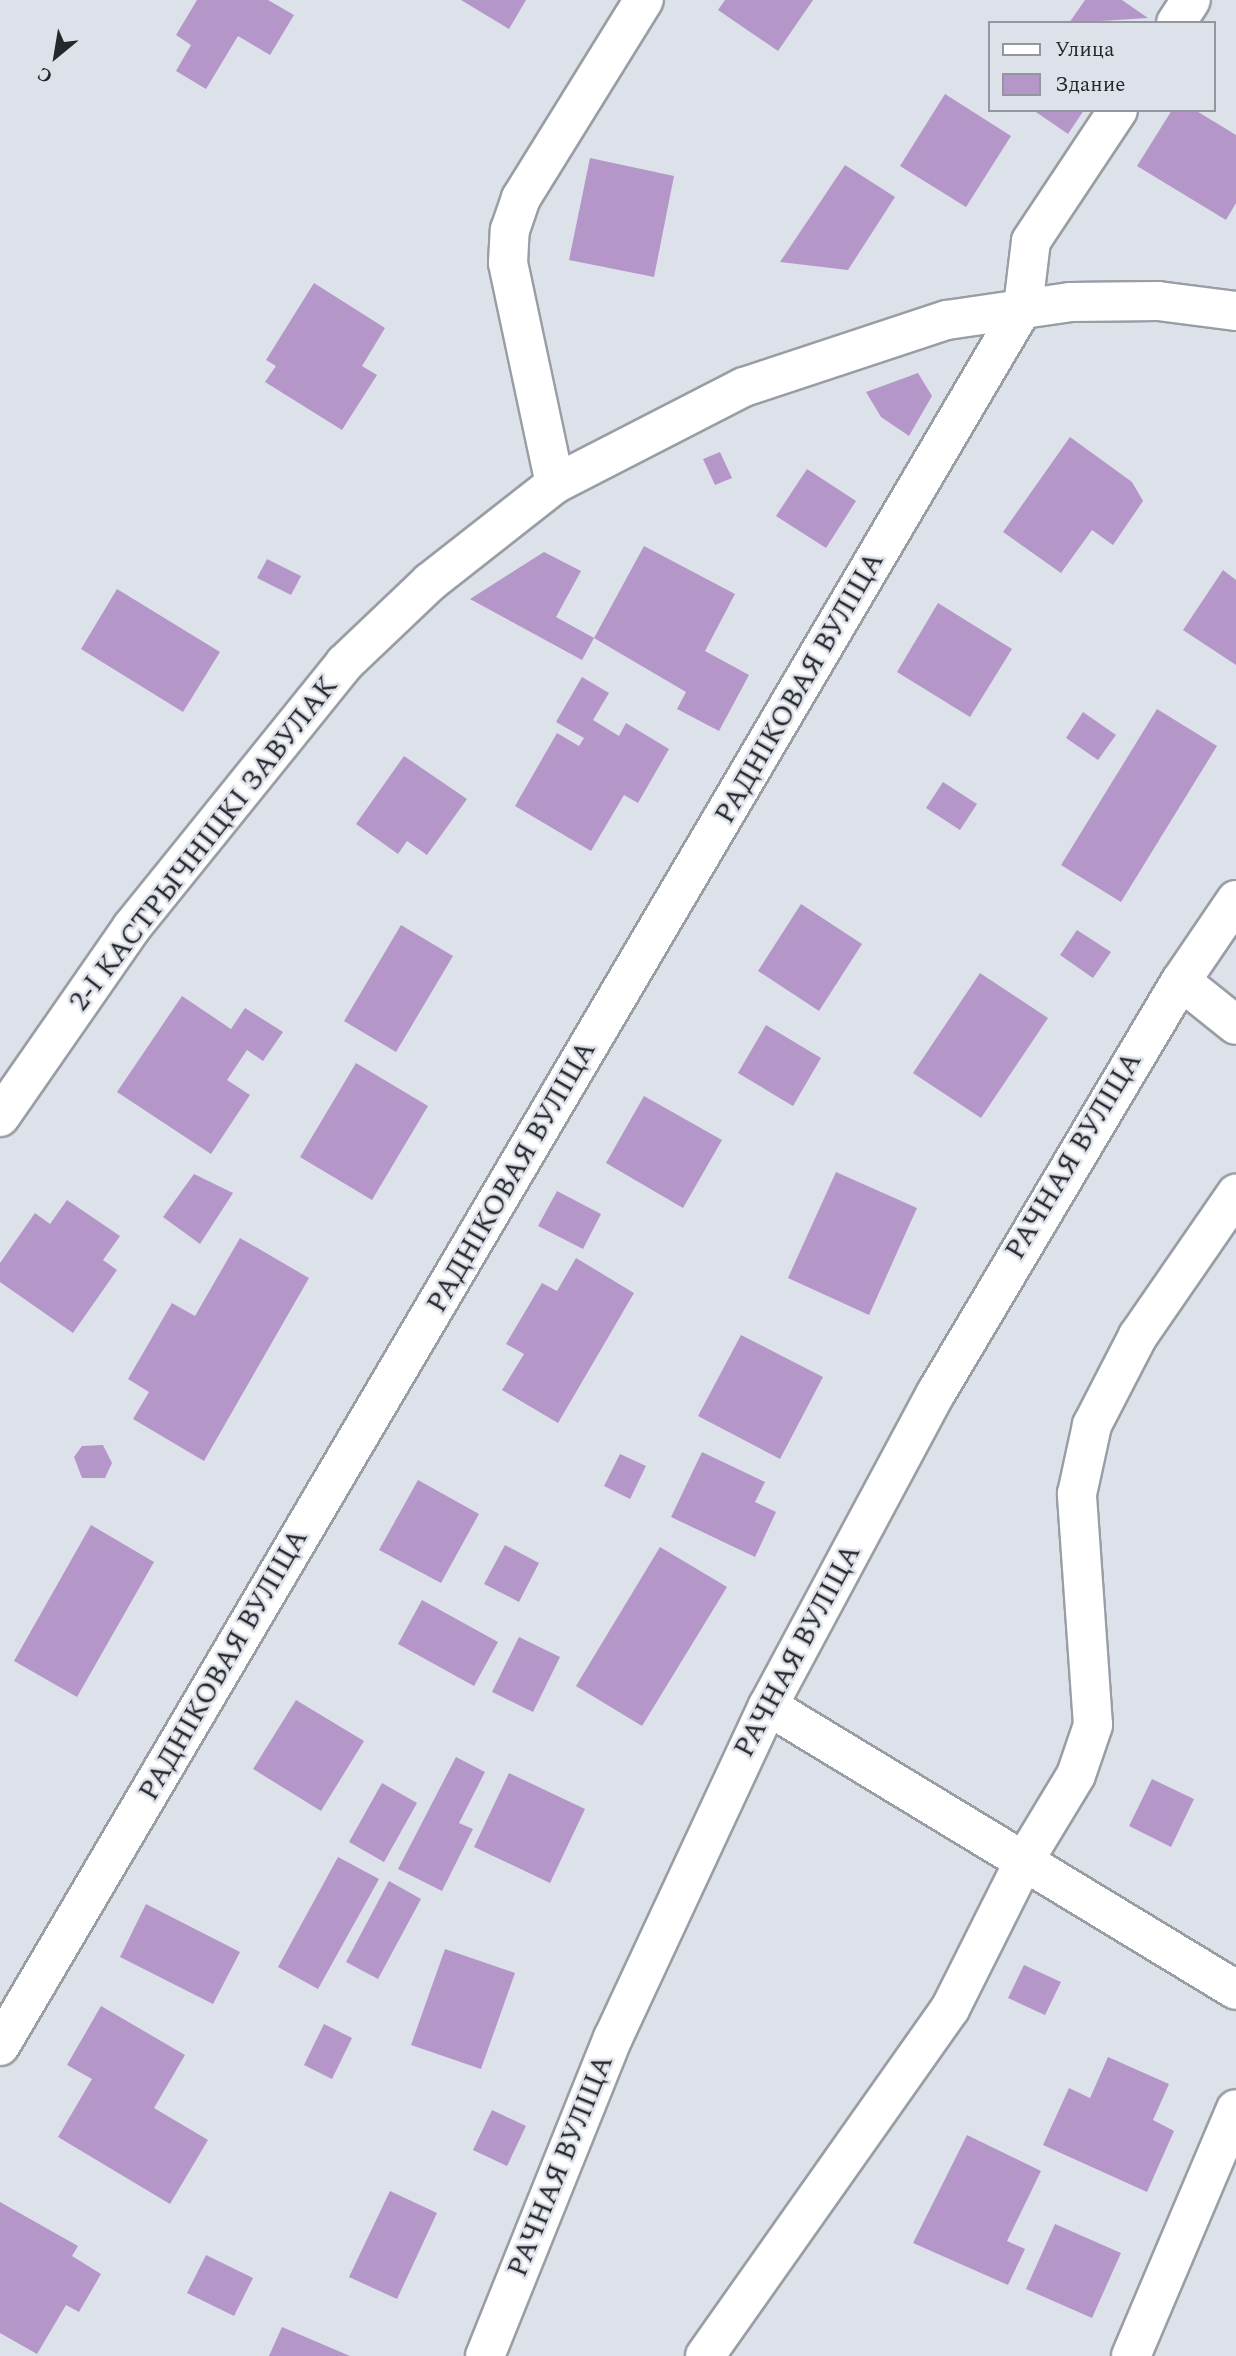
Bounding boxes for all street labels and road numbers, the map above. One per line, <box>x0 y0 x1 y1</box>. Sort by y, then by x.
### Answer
street label: РАДНІКОВАЯ ВУЛІЦА <box>708 546 892 830</box>
street label: 2-І КАСТРЫЧНІЦКІ ЗАВУЛАК <box>63 670 345 1018</box>
street label: РАДНІКОВАЯ ВУЛІЦА <box>420 1035 604 1319</box>
street label: РАЧНАЯ ВУЛІЦА <box>999 1046 1149 1266</box>
street label: РАДНІКОВАЯ ВУЛІЦА <box>132 1523 316 1807</box>
street label: РАЧНАЯ ВУЛІЦА <box>728 1539 868 1763</box>
street label: РАЧНАЯ ВУЛІЦА <box>501 2050 621 2282</box>

